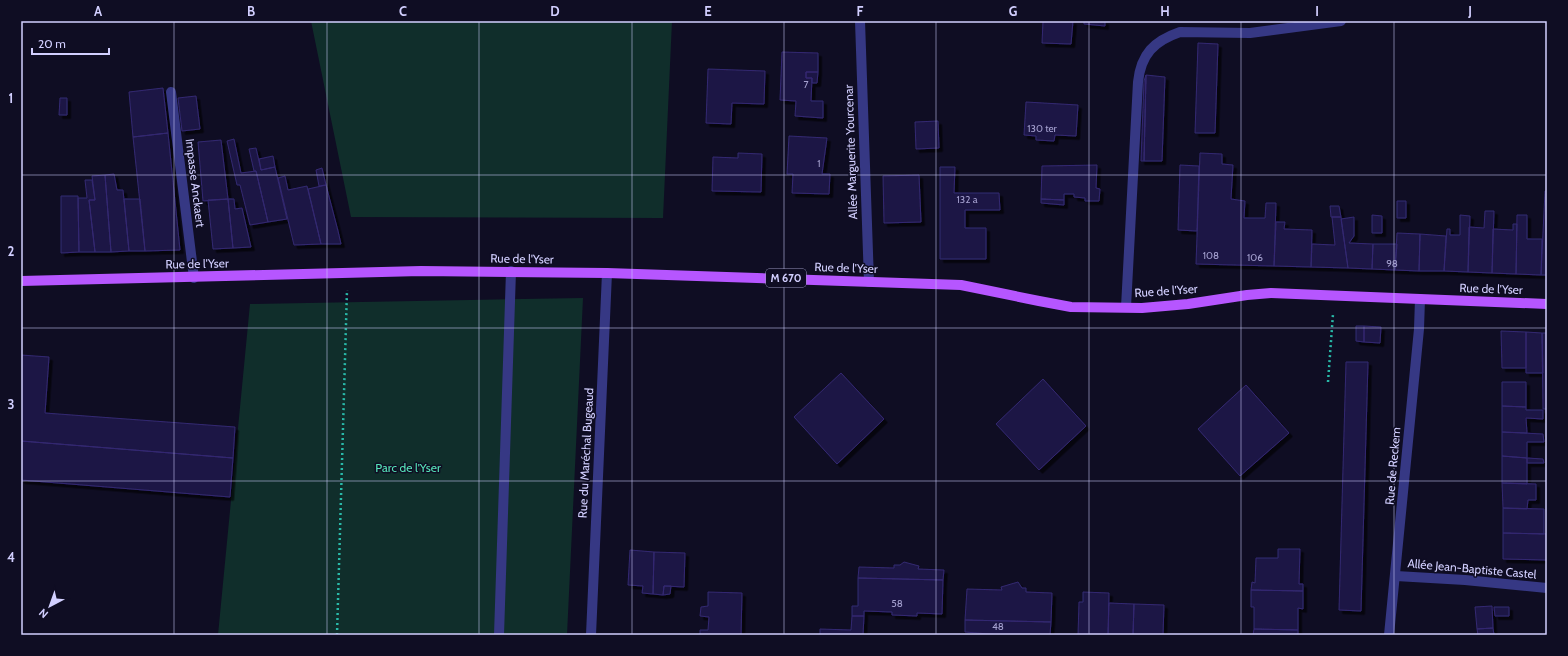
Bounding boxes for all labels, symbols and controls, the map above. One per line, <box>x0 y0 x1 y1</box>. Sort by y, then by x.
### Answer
text: A <box>94 3 103 19</box>
text: B <box>247 3 255 19</box>
text: C <box>399 3 407 19</box>
text: D <box>550 3 560 19</box>
text: E <box>704 3 712 19</box>
text: F <box>857 3 864 19</box>
text: G <box>1009 3 1018 19</box>
text: H <box>1160 3 1170 19</box>
text: I <box>1315 3 1319 19</box>
text: J <box>1467 3 1472 19</box>
scale bar <box>32 30 109 56</box>
text: 20 m <box>38 36 66 51</box>
house number: 7 <box>803 78 809 91</box>
street label: Allée Marguerite Yourcenar <box>841 84 860 220</box>
text: 1 <box>9 90 13 106</box>
house number: 130 ter <box>1027 122 1058 135</box>
street label: Impasse Anckaert <box>183 138 208 228</box>
house number: 1 <box>817 157 821 170</box>
house number: 132 a <box>957 193 978 206</box>
text: 2 <box>8 243 15 259</box>
house number: 108 <box>1203 249 1219 262</box>
street label: Rue de l'Yser <box>490 250 554 267</box>
house number: 106 <box>1247 251 1263 264</box>
street label: Rue de l'Yser <box>165 255 229 272</box>
house number: 98 <box>1386 257 1398 270</box>
street label: Rue de l'Yser <box>814 259 878 276</box>
road number: M 670 <box>766 269 806 287</box>
street label: Rue de l'Yser <box>1459 280 1523 297</box>
street label: Rue de l'Yser <box>1134 281 1198 300</box>
street label: Rue du Maréchal Bugeaud <box>575 387 596 519</box>
text: 3 <box>7 396 15 412</box>
street label: Rue de Reckem <box>1382 426 1403 506</box>
park label: Parc de l'Yser <box>375 460 441 475</box>
text: 4 <box>7 549 15 565</box>
street label: Allée Jean-Baptiste Castel <box>1407 555 1537 582</box>
north arrow <box>30 586 70 626</box>
house number: 58 <box>891 597 903 610</box>
text: N <box>36 606 51 621</box>
house number: 48 <box>992 620 1004 633</box>

